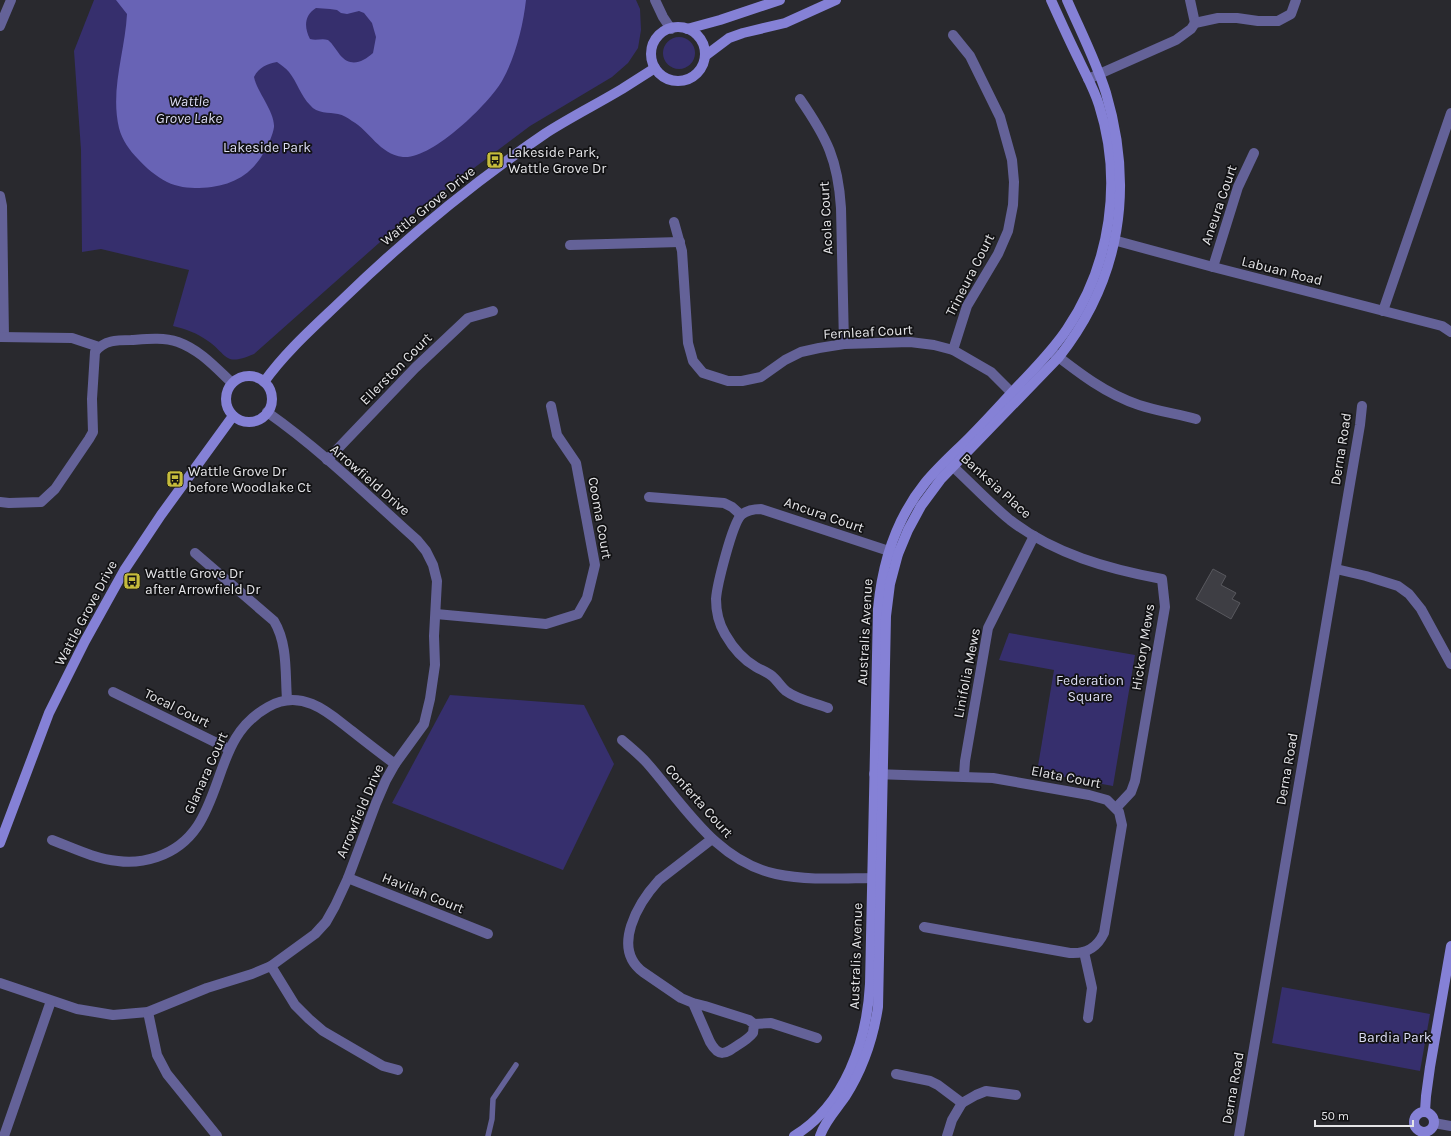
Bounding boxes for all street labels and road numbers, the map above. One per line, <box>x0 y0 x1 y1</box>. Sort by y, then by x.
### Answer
street label: Wattle Grove Drive <box>377 163 479 249</box>
street label: Aneura Court <box>1197 163 1241 247</box>
street label: Acola Court <box>816 181 836 255</box>
street label: Trineura Court <box>942 231 998 319</box>
street label: Labuan Road <box>1240 253 1324 289</box>
street label: Fernleaf Court <box>823 321 913 343</box>
street label: Ellerston Court <box>356 329 436 409</box>
street label: Derna Road <box>1327 412 1355 486</box>
street label: Arrowfield Drive <box>327 441 413 519</box>
street label: Banksia Place <box>957 450 1035 522</box>
street label: Cooma Court <box>584 476 616 560</box>
street label: Ancura Court <box>782 493 866 537</box>
street label: Wattle Grove Drive <box>51 557 121 669</box>
street label: Australis Avenue <box>854 578 876 686</box>
street label: Hickory Mews <box>1128 602 1158 692</box>
street label: Linifolia Mews <box>950 626 984 720</box>
street label: Tocal Court <box>141 685 213 731</box>
street label: Glanara Court <box>180 729 232 817</box>
street label: Derna Road <box>1272 731 1302 807</box>
street label: Arrowfield Drive <box>333 761 387 861</box>
street label: Conferta Court <box>662 761 736 841</box>
street label: Elata Court <box>1030 762 1102 792</box>
street label: Havilah Court <box>380 869 466 917</box>
street label: Australis Avenue <box>846 902 866 1010</box>
street label: Derna Road <box>1218 1050 1248 1126</box>

